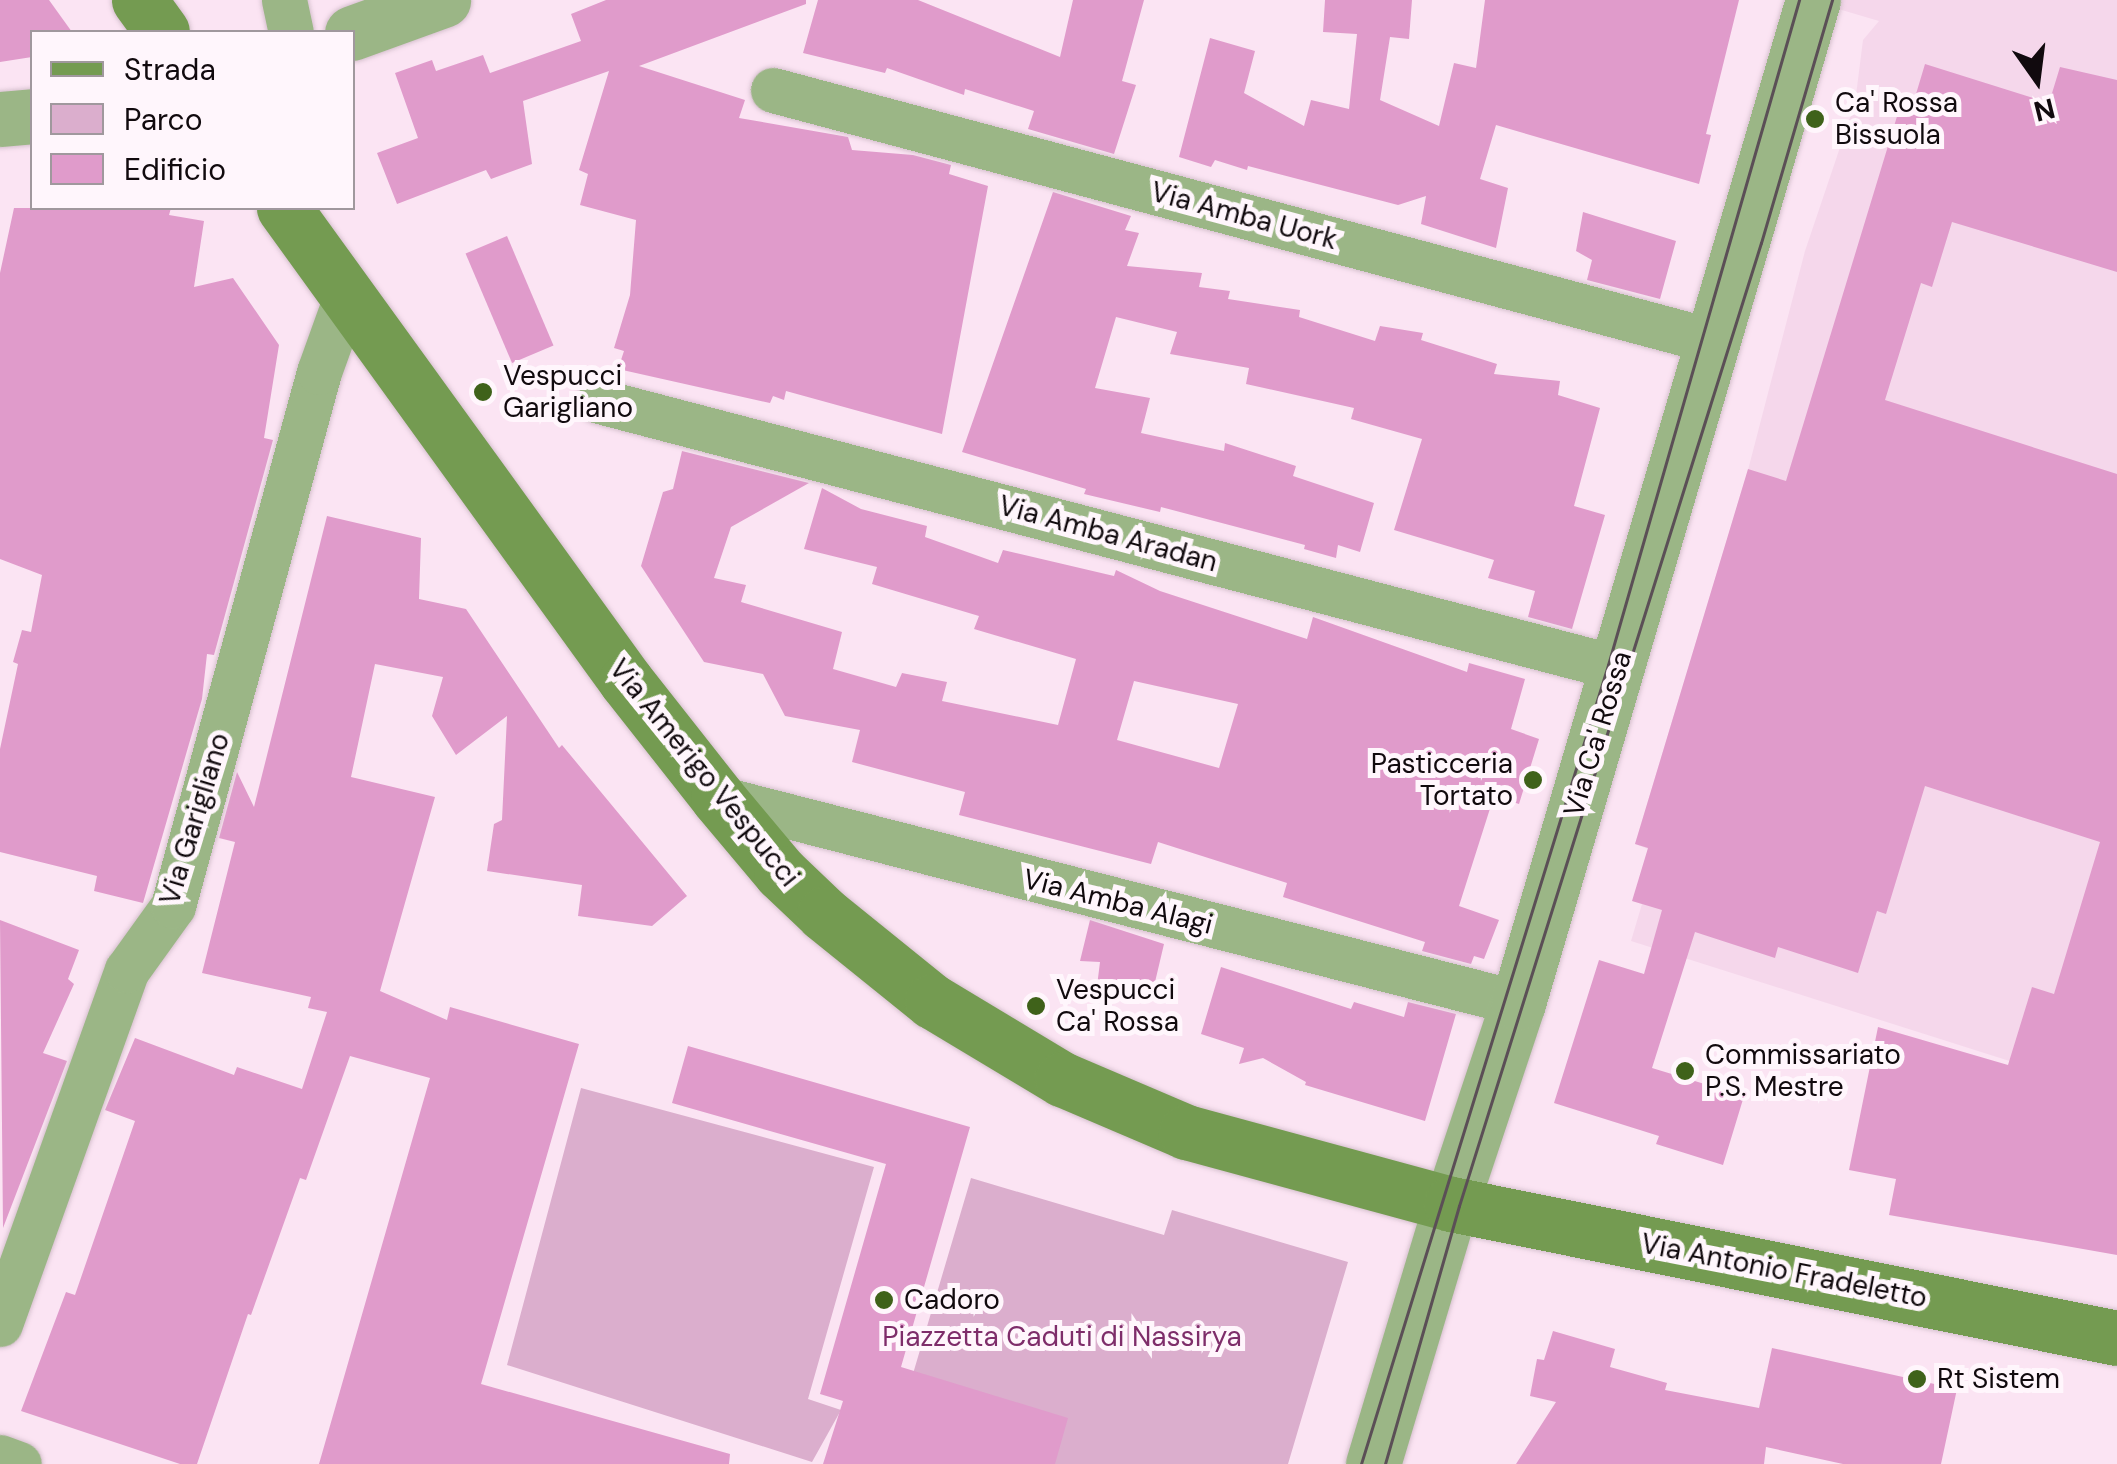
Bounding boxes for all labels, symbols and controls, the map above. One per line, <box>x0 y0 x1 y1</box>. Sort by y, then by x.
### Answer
legend <box>30 30 355 210</box>
north arrow <box>1987 30 2087 130</box>
text: Strada <box>124 50 216 89</box>
place label: Ca' Rossa Bissuola <box>1835 86 1958 152</box>
text: N <box>2030 89 2059 130</box>
text: Parco <box>124 100 203 139</box>
marker: Ca' Rossa Bissuola <box>1804 108 1826 130</box>
text: Edificio <box>124 150 226 189</box>
street label: Via Amba Uork <box>1147 175 1341 257</box>
place label: Vespucci Garigliano <box>503 359 633 425</box>
marker: Vespucci Garigliano <box>472 381 494 403</box>
street label: Via Amba Aradan <box>995 489 1221 579</box>
street label: Via Ca' Rossa <box>1557 647 1639 821</box>
street label: Via Amerigo Vespucci <box>602 652 806 894</box>
street label: Via Garigliano <box>153 729 237 909</box>
place label: Pasticceria Tortato <box>1371 747 1513 813</box>
marker: Pasticceria Tortato <box>1522 769 1544 791</box>
street label: Via Amba Alagi <box>1020 862 1216 942</box>
place label: Vespucci Ca' Rossa <box>1056 973 1179 1039</box>
marker: Vespucci Ca' Rossa <box>1025 995 1047 1017</box>
place label: Commissariato P.S. Mestre <box>1705 1038 1901 1104</box>
marker: Commissariato P.S. Mestre <box>1674 1060 1696 1082</box>
street label: Via Antonio Fradeletto <box>1638 1227 1930 1315</box>
place label: Cadoro <box>904 1283 1000 1317</box>
marker: Cadoro <box>873 1289 895 1311</box>
park label: Piazzetta Caduti di Nassirya <box>882 1320 1242 1354</box>
place label: Rt Sistem <box>1937 1362 2060 1396</box>
marker: Rt Sistem <box>1906 1368 1928 1390</box>

